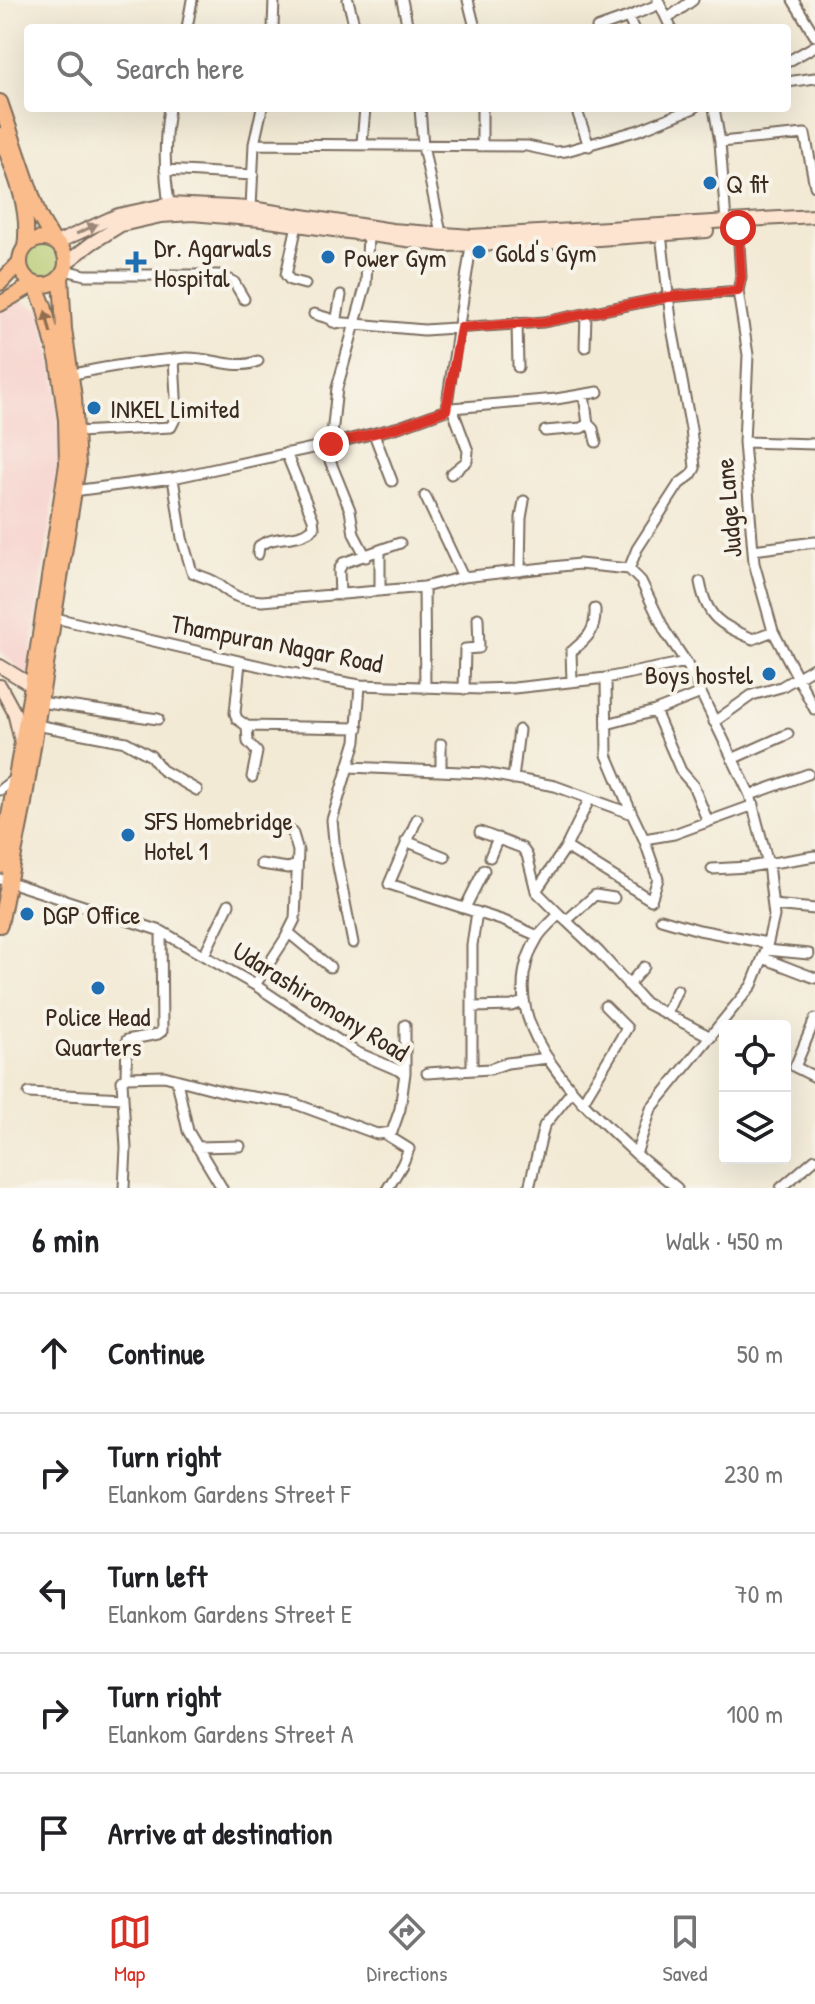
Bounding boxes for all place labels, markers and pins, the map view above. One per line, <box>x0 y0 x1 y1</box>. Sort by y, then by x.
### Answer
place label: Q fit <box>726 166 769 201</box>
marker: Q fit <box>701 174 719 192</box>
place label: Dr. Agarwals Hospital <box>154 230 272 295</box>
place label: Gold's Gym <box>495 235 596 270</box>
place label: Power Gym <box>344 240 447 275</box>
marker: Gold's Gym <box>470 243 488 261</box>
marker: Power Gym <box>319 248 337 266</box>
marker: Dr. Agarwals Hospital <box>125 251 147 273</box>
place label: INKEL Limited <box>110 391 239 426</box>
marker: INKEL Limited <box>85 399 103 417</box>
place label: Boys hostel <box>645 657 753 692</box>
marker: Boys hostel <box>760 665 778 683</box>
place label: SFS Homebridge Hotel 1 <box>144 803 293 868</box>
marker: SFS Homebridge Hotel 1 <box>119 826 137 844</box>
place label: DGP Office <box>43 897 141 932</box>
marker: DGP Office <box>18 905 36 923</box>
marker: Police Head Quarters <box>89 979 107 997</box>
place label: Police Head Quarters <box>46 999 151 1064</box>

